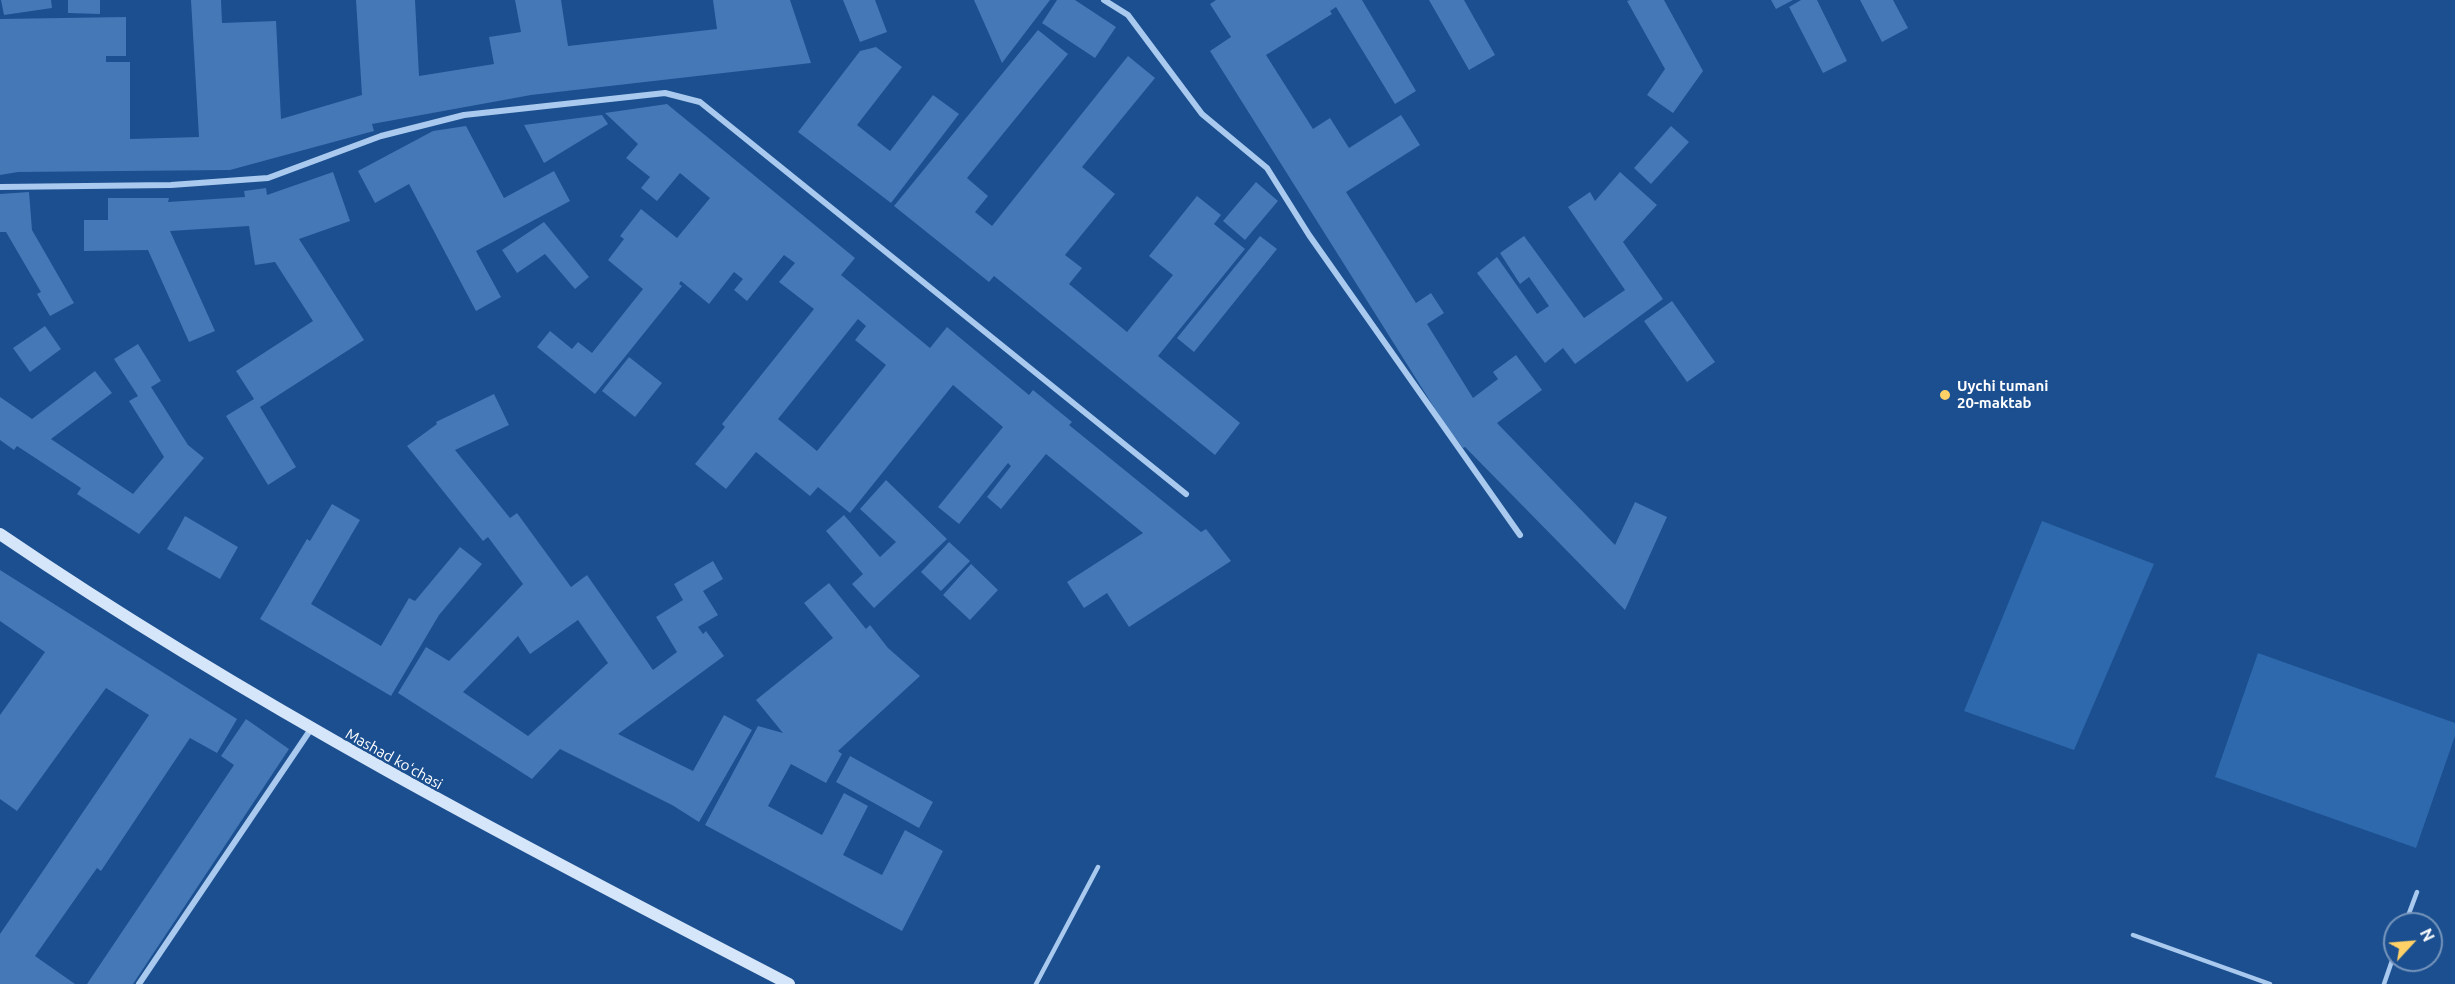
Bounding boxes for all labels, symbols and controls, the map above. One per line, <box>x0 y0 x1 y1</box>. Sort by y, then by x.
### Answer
place label: Uychi tumani 20-maktab <box>1957 377 2048 412</box>
marker: Uychi tumani 20-maktab <box>1938 388 1952 402</box>
street label: Mashad koʻchasi <box>342 725 446 793</box>
north arrow <box>2383 912 2443 972</box>
text: N <box>2417 926 2438 944</box>

